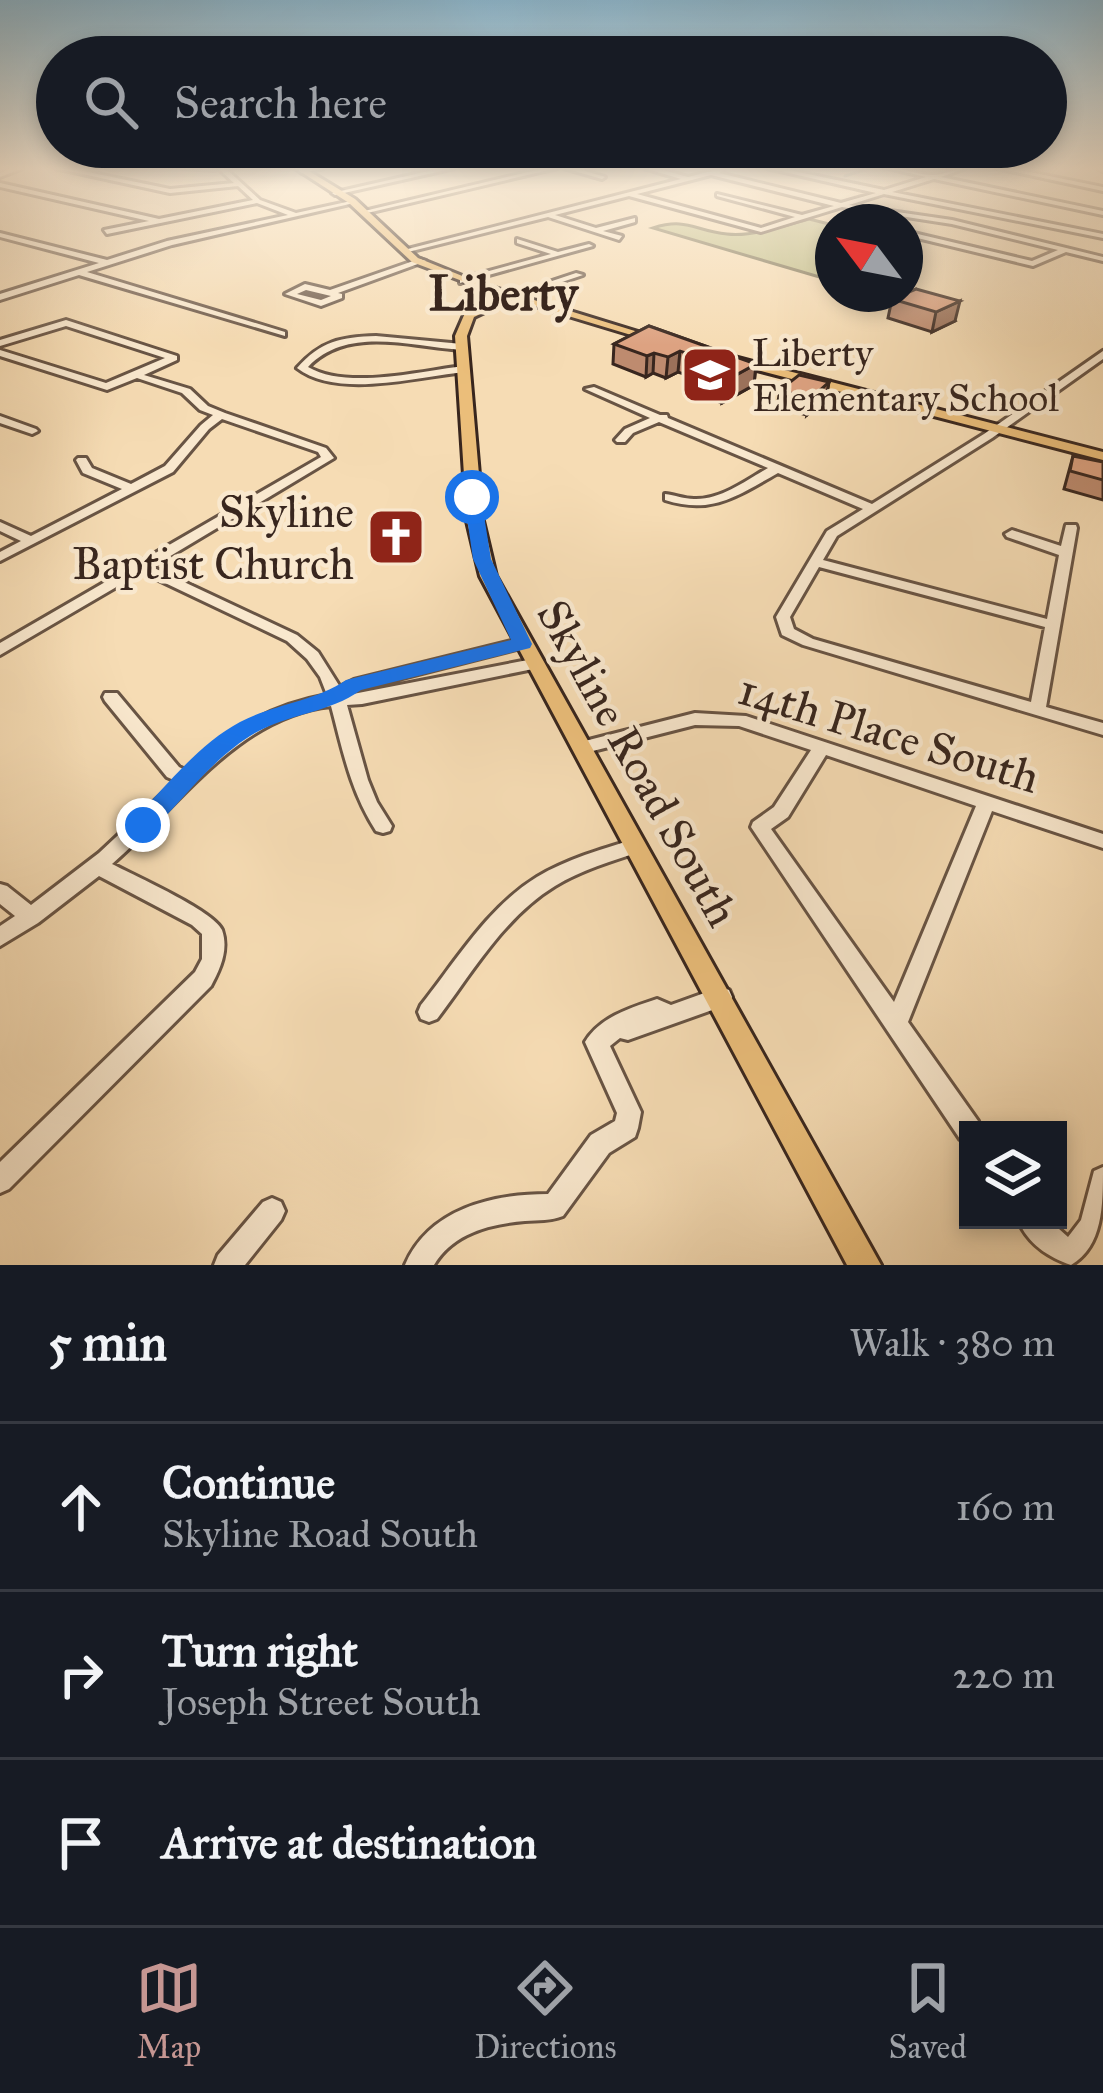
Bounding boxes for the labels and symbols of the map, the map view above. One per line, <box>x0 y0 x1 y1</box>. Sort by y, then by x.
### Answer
north arrow <box>815 204 923 312</box>
district label: Liberty <box>428 264 579 323</box>
place label: Liberty Elementary School <box>752 329 1059 422</box>
school or university icon: Liberty Elementary School <box>679 344 741 406</box>
route start <box>445 470 499 524</box>
place label: Skyline Baptist Church <box>72 484 354 591</box>
church icon: Skyline Baptist Church <box>365 506 427 568</box>
street label: Skyline Road South <box>526 590 750 936</box>
street label: 14th Place South <box>732 661 1046 805</box>
route end <box>116 798 170 852</box>

